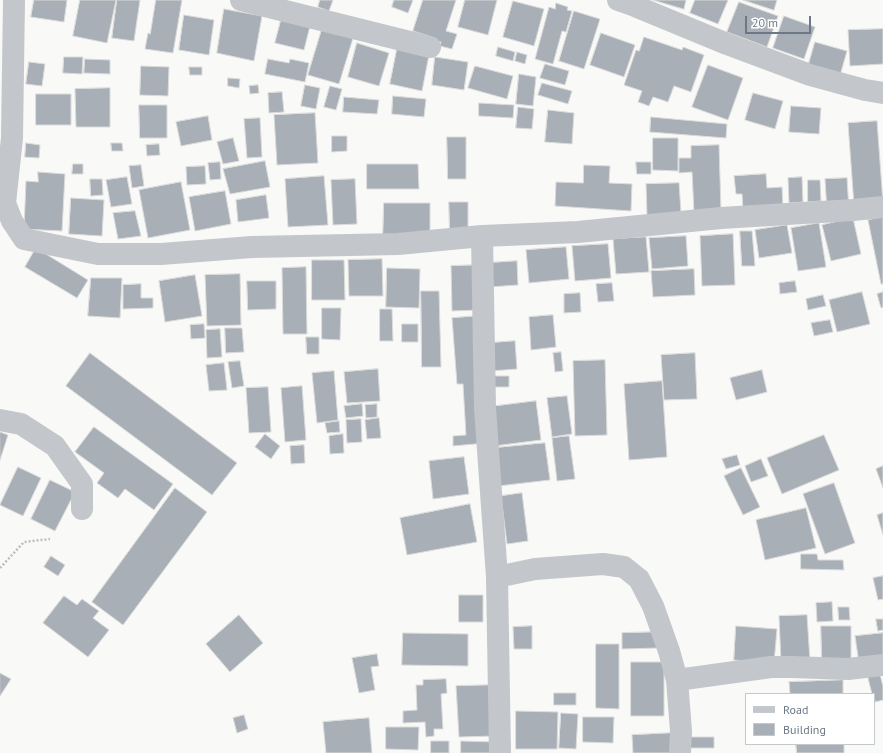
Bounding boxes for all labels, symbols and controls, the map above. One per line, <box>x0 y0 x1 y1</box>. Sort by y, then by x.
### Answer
scale bar <box>747 8 813 34</box>
text: 20 m <box>752 15 778 30</box>
legend <box>745 693 875 745</box>
text: Road <box>783 702 808 717</box>
text: Building <box>783 722 826 737</box>

